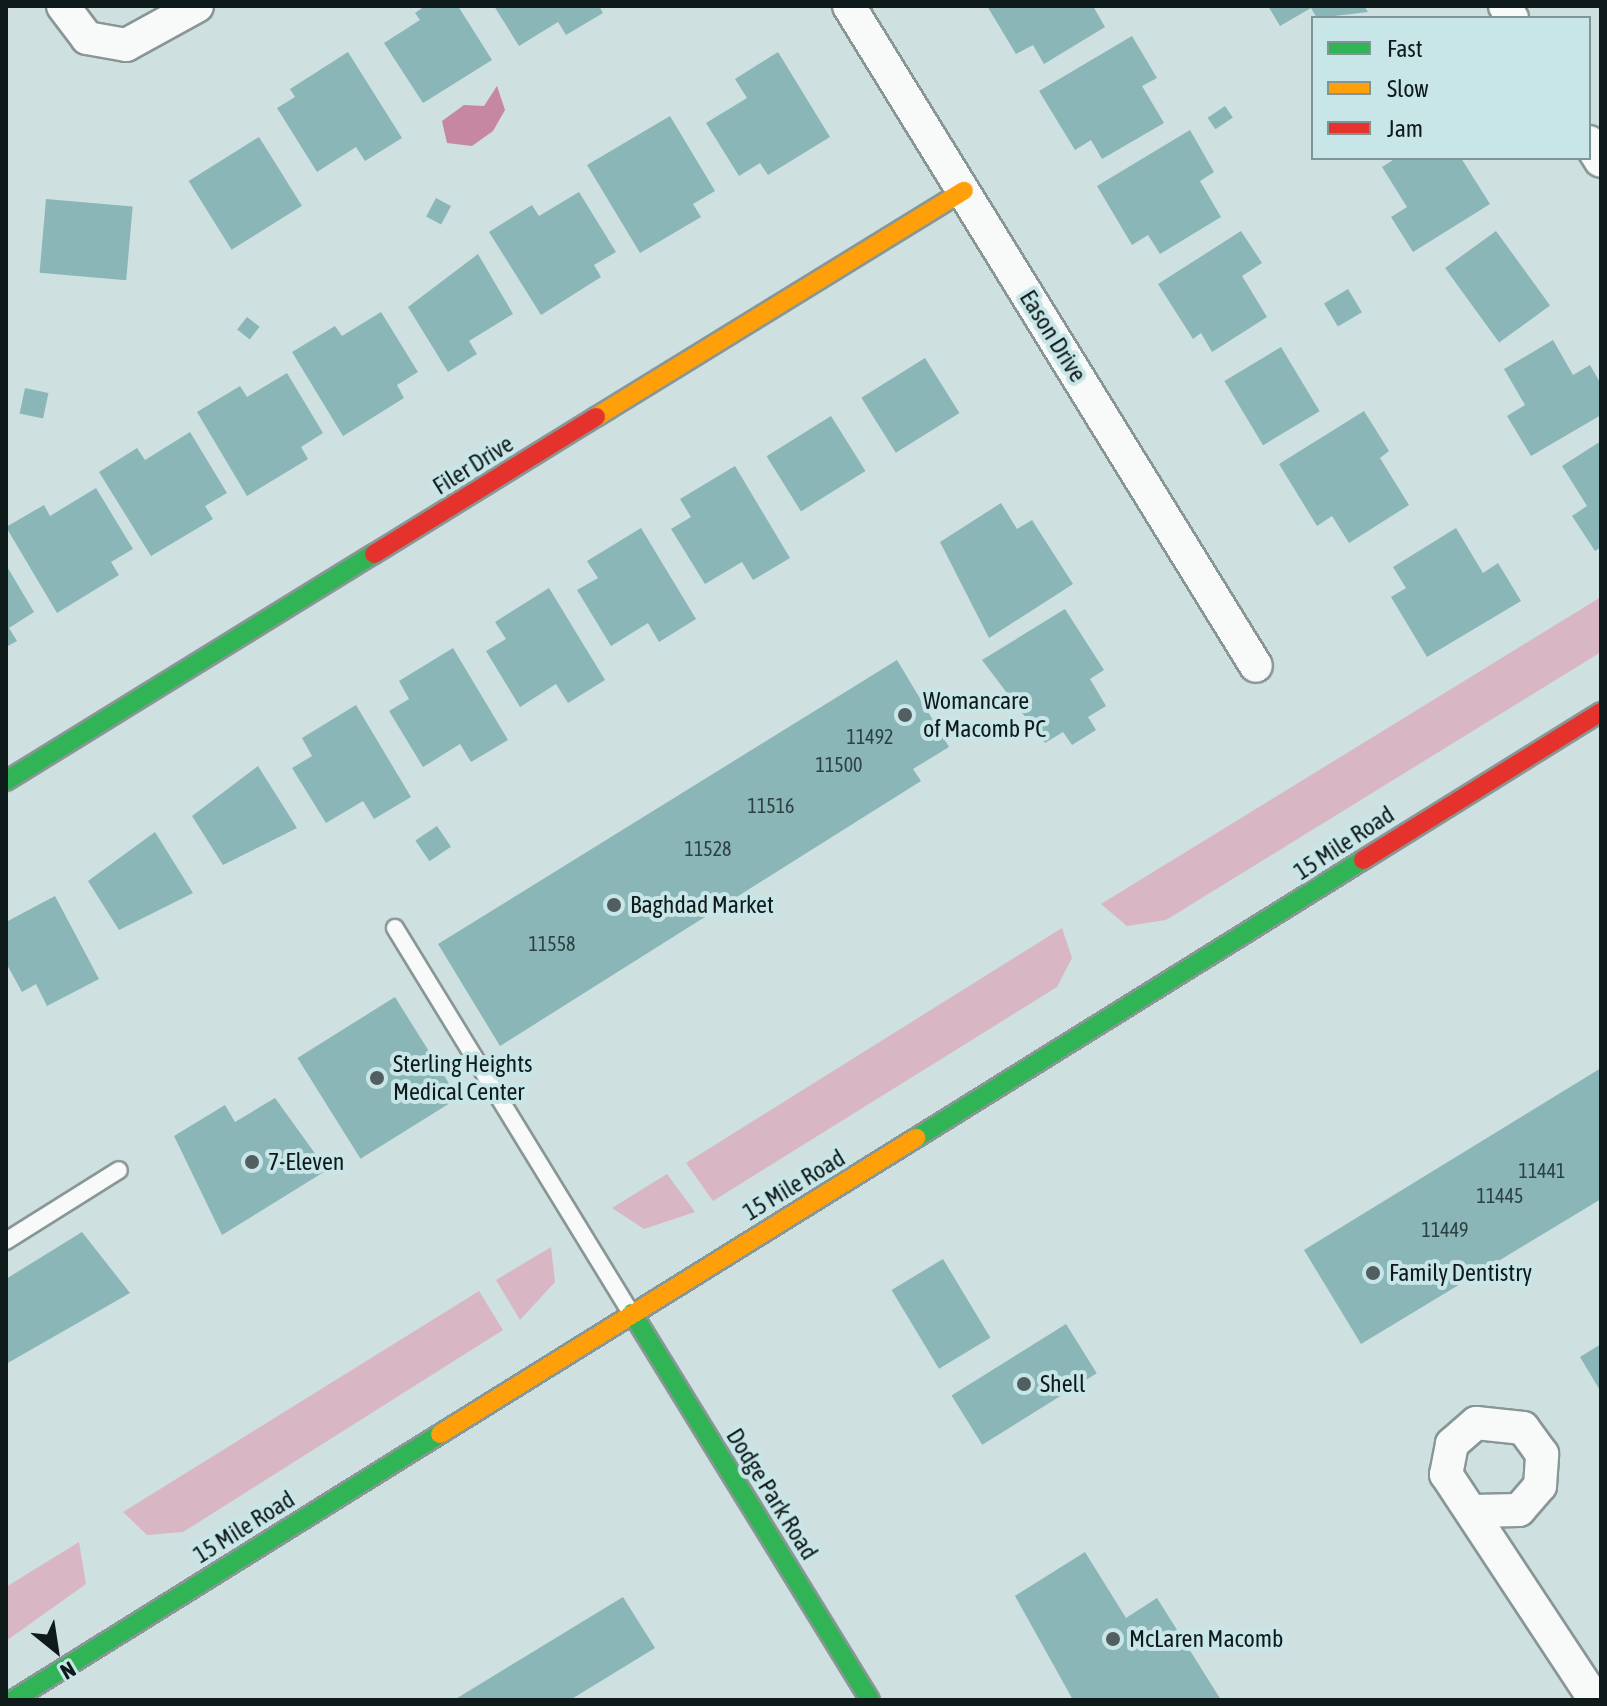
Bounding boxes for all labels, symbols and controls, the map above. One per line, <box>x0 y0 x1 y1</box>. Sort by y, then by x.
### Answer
legend <box>1311 16 1591 160</box>
text: Fast <box>1387 35 1423 62</box>
text: Slow <box>1387 75 1429 102</box>
text: Jam <box>1387 115 1423 142</box>
street label: Eason Drive <box>1014 285 1092 387</box>
street label: Filer Drive <box>428 429 518 501</box>
place label: Womancare of Macomb PC <box>923 687 1046 743</box>
marker: Womancare of Macomb PC <box>894 704 916 726</box>
house number: 11492 <box>847 724 893 748</box>
house number: 11500 <box>816 752 862 776</box>
house number: 11516 <box>748 793 794 817</box>
street label: 15 Mile Road <box>1289 800 1399 886</box>
house number: 11528 <box>685 836 731 860</box>
place label: Baghdad Market <box>630 891 774 919</box>
marker: Baghdad Market <box>605 896 623 914</box>
house number: 11558 <box>529 931 575 955</box>
place label: Sterling Heights Medical Center <box>393 1050 533 1106</box>
marker: Sterling Heights Medical Center <box>368 1069 386 1087</box>
street label: 15 Mile Road <box>738 1143 850 1227</box>
place label: 7-Eleven <box>268 1148 344 1176</box>
marker: 7-Eleven <box>243 1153 261 1171</box>
house number: 11441 <box>1519 1158 1565 1182</box>
house number: 11445 <box>1477 1183 1523 1207</box>
house number: 11449 <box>1422 1217 1468 1241</box>
place label: Family Dentistry <box>1389 1259 1532 1287</box>
marker: Family Dentistry <box>1364 1264 1382 1282</box>
place label: Shell <box>1040 1370 1085 1398</box>
marker: Shell <box>1015 1375 1033 1393</box>
street label: Dodge Park Road <box>720 1423 824 1565</box>
street label: 15 Mile Road <box>188 1485 300 1569</box>
north arrow <box>16 1610 96 1690</box>
place label: McLaren Macomb <box>1129 1625 1283 1653</box>
marker: McLaren Macomb <box>1104 1630 1122 1648</box>
text: N <box>56 1656 80 1685</box>

